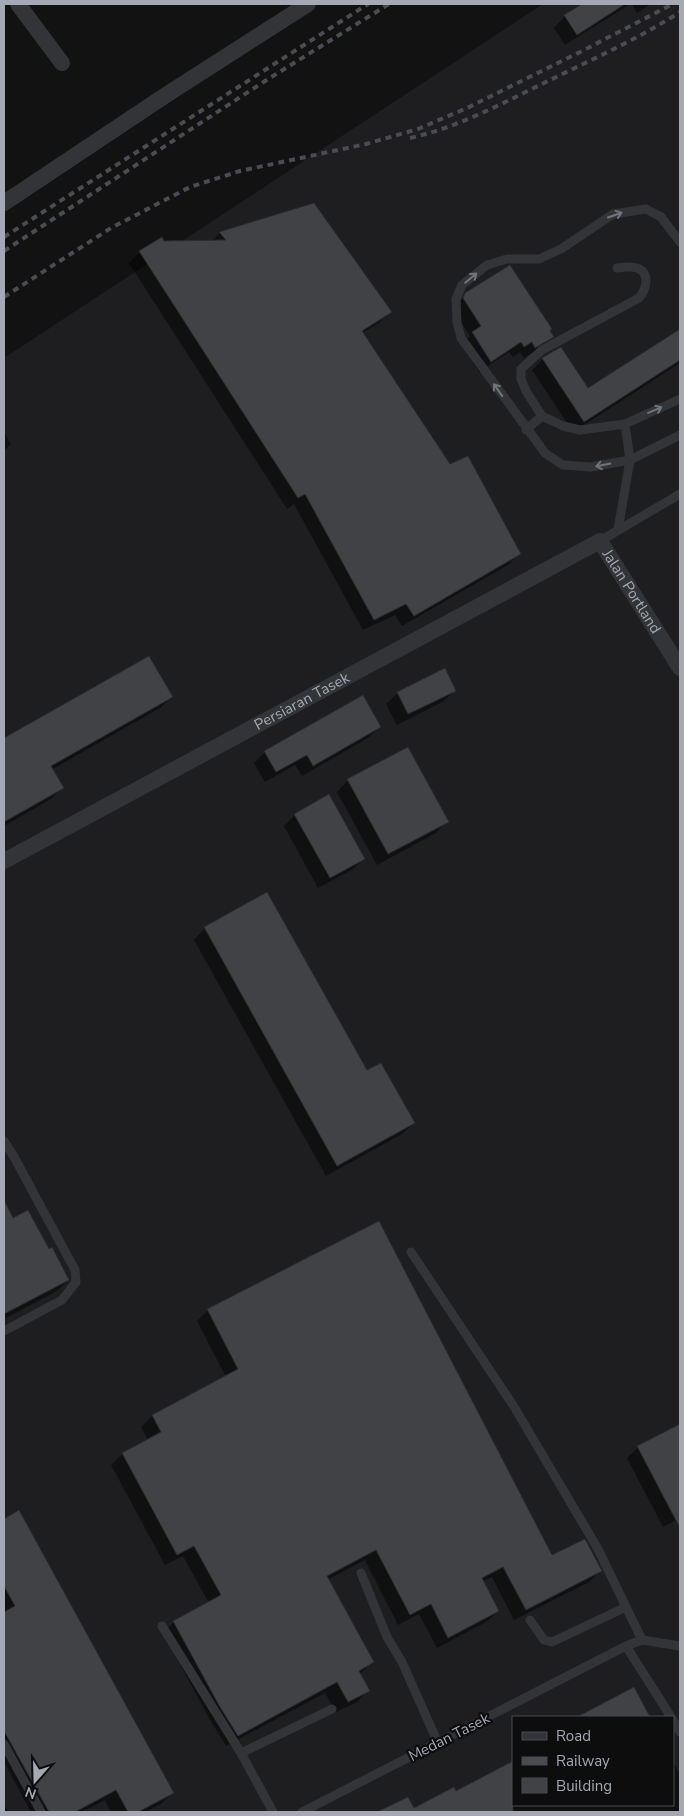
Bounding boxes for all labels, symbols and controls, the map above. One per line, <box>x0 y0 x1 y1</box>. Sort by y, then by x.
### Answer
one-way arrow <box>607 210 622 219</box>
one-way arrow <box>464 273 477 284</box>
one-way arrow <box>493 383 503 397</box>
one-way arrow <box>647 404 662 414</box>
one-way arrow <box>595 461 611 471</box>
street label: Jalan Portland <box>597 545 666 637</box>
street label: Persiaran Tasek <box>251 667 353 735</box>
street label: Medan Tasek <box>405 1708 493 1766</box>
legend <box>512 1716 674 1806</box>
text: Road <box>556 1726 591 1746</box>
text: Railway <box>556 1751 610 1771</box>
north arrow <box>10 1756 60 1806</box>
text: Building <box>556 1776 612 1796</box>
text: N <box>23 1782 39 1803</box>

